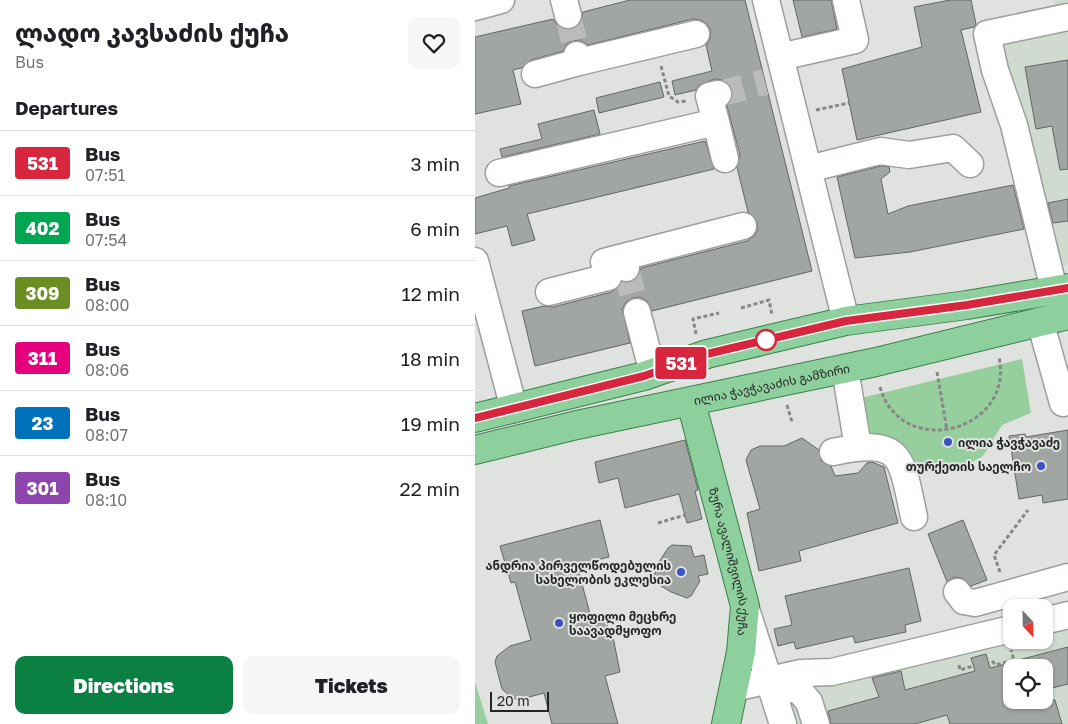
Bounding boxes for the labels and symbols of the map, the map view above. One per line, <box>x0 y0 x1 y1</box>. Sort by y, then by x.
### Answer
unlabelled marker <box>755 329 777 351</box>
line badge: 531 <box>652 347 710 379</box>
street label: ილია ჭავჭავაძის გამზირი <box>692 360 851 408</box>
place label: ილია ჭავჭავაძე <box>958 435 1060 451</box>
marker: ილია ჭავჭავაძე <box>942 436 954 448</box>
place label: თურქეთის საელჩო <box>906 459 1031 475</box>
marker: თურქეთის საელჩო <box>1035 460 1047 472</box>
street label: ზურა ავალიშვილის ქუჩა <box>706 486 753 637</box>
place label: ანდრია პირველწოდებულის სახელობის ეკლესია <box>486 558 671 588</box>
marker: ანდრია პირველწოდებულის სახელობის ეკლესია <box>675 566 687 578</box>
north arrow <box>1003 599 1053 649</box>
place label: ყოფილი მეცხრე საავადმყოფო <box>569 609 676 639</box>
marker: ყოფილი მეცხრე საავადმყოფო <box>553 617 565 629</box>
scale bar <box>490 689 549 712</box>

